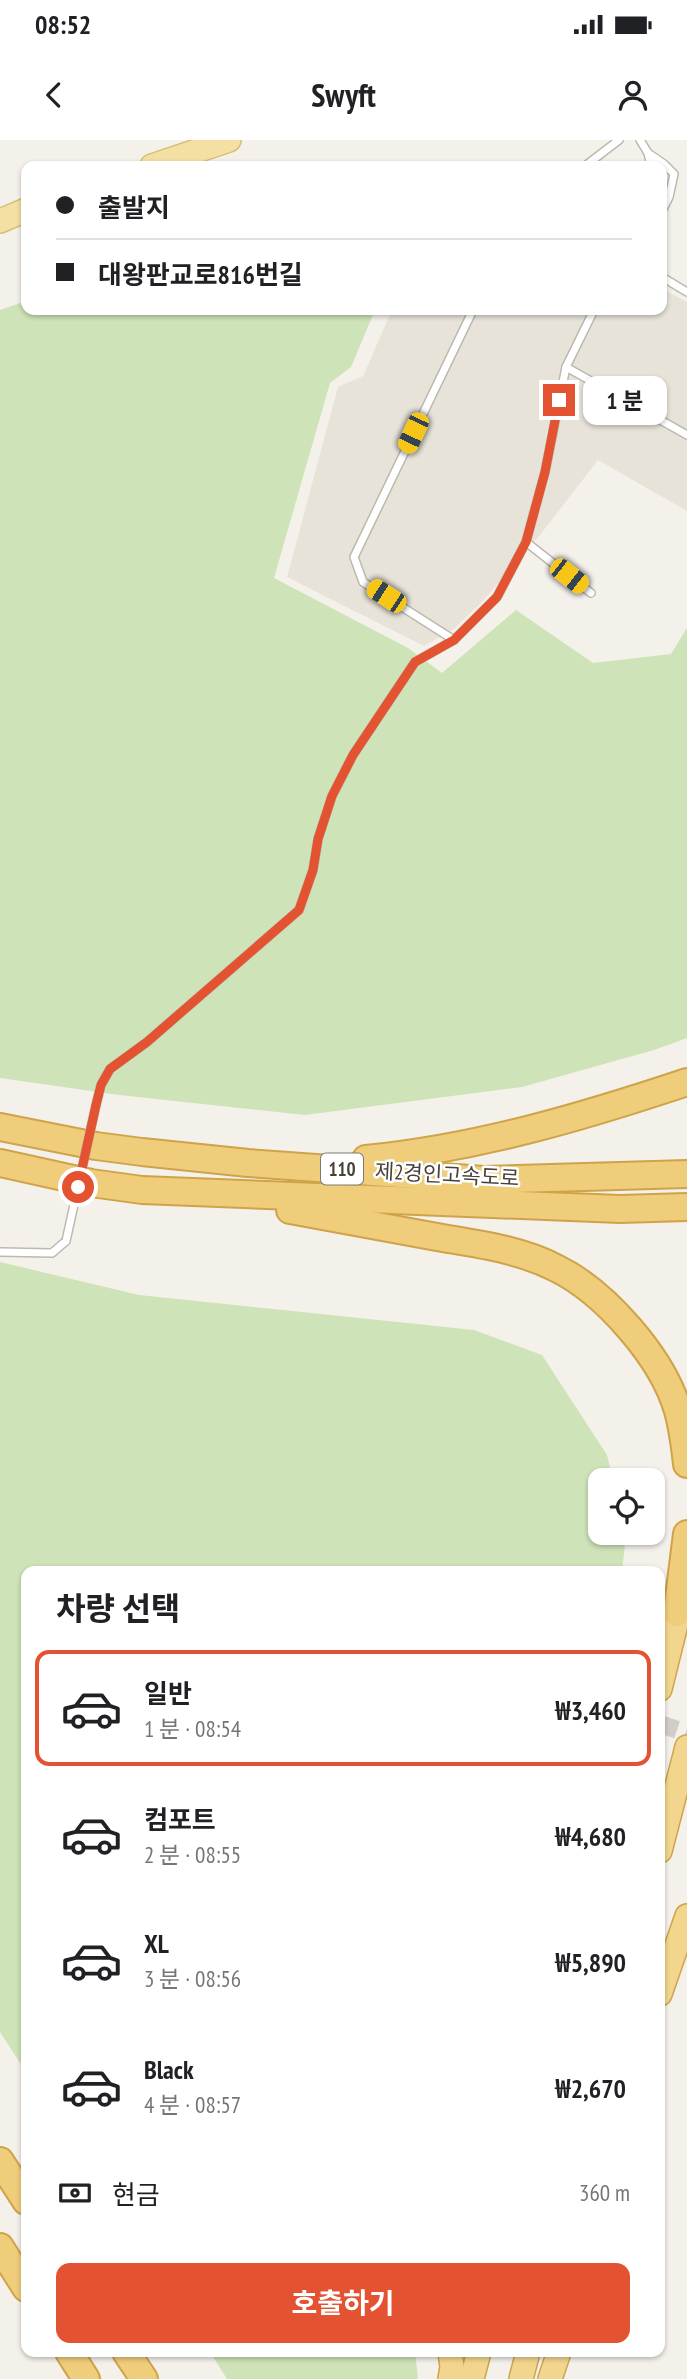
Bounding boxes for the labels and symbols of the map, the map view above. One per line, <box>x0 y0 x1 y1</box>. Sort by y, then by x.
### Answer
callout: 1 분 <box>584 376 668 424</box>
route end <box>543 384 575 416</box>
car <box>395 410 432 456</box>
car <box>546 555 593 597</box>
car <box>363 576 410 616</box>
road number: 110 <box>321 1154 363 1184</box>
street label: 제2경인고속도로 <box>374 1157 520 1192</box>
route start <box>62 1171 94 1203</box>

